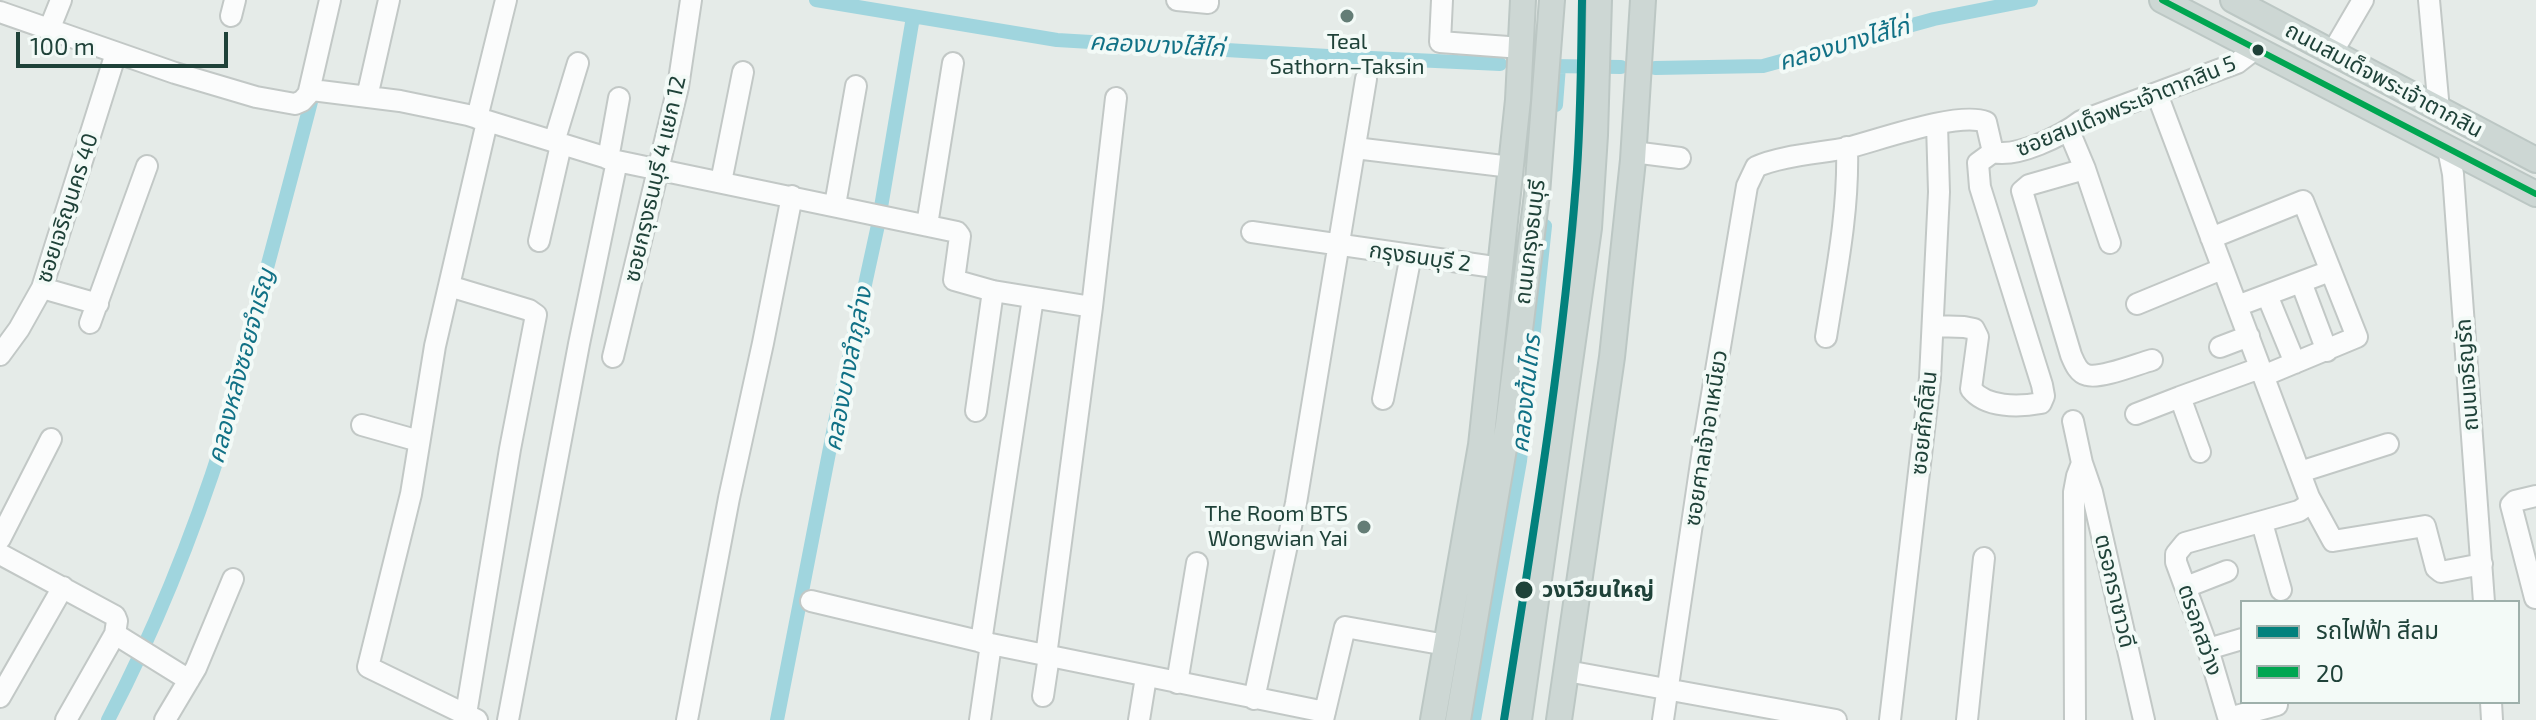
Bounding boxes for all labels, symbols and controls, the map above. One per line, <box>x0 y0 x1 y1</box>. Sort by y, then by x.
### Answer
marker: Teal Sathorn–Taksin <box>1338 7 1356 25</box>
water label: คลองบางไส้ไก่ <box>1775 12 1913 76</box>
scale bar <box>20 16 232 66</box>
street label: ถนนสมเด็จพระเจ้าตากสิน <box>2281 17 2487 143</box>
water label: คลองบางไส้ไก่ <box>1089 27 1225 63</box>
place label: Teal Sathorn–Taksin <box>1270 29 1424 80</box>
text: 100 m <box>30 31 95 60</box>
unlabelled marker <box>2250 42 2266 58</box>
street label: ซอยสมเด็จพระเจ้าตากสิน 5 <box>2012 50 2240 162</box>
street label: ซอยกรุงธนบุรี 4 แยก 12 <box>618 73 692 285</box>
street label: ซอยเจริญนคร 40 <box>30 130 104 286</box>
street label: ถนนกรุงธนบุรี <box>1509 178 1551 306</box>
street label: กรุงธนบุรี 2 <box>1367 237 1473 277</box>
water label: คลองหลังซอยจำเริญ <box>201 266 281 466</box>
water label: คลองบางลำภูล่าง <box>818 285 878 453</box>
street label: ถนนเจริญรัถ <box>2450 318 2484 432</box>
water label: คลองต้นไทร <box>1505 333 1547 455</box>
street label: ซอยศาลเจ้าอาเหนียว <box>1679 348 1733 528</box>
street label: ซอยศักดิ์สิน <box>1905 370 1943 476</box>
place label: The Room BTS Wongwian Yai <box>1205 501 1348 552</box>
marker: The Room BTS Wongwian Yai <box>1355 518 1373 536</box>
street label: ตรอกราชาวดี <box>2089 532 2141 650</box>
place label: วงเวียนใหญ่ <box>1542 577 1654 603</box>
marker: วงเวียนใหญ่ <box>1513 579 1535 601</box>
street label: ตรอกสว่าง <box>2172 581 2228 679</box>
legend <box>2240 600 2520 704</box>
text: รถไฟฟ้า สีลม <box>2316 615 2439 644</box>
text: 20 <box>2316 658 2344 687</box>

